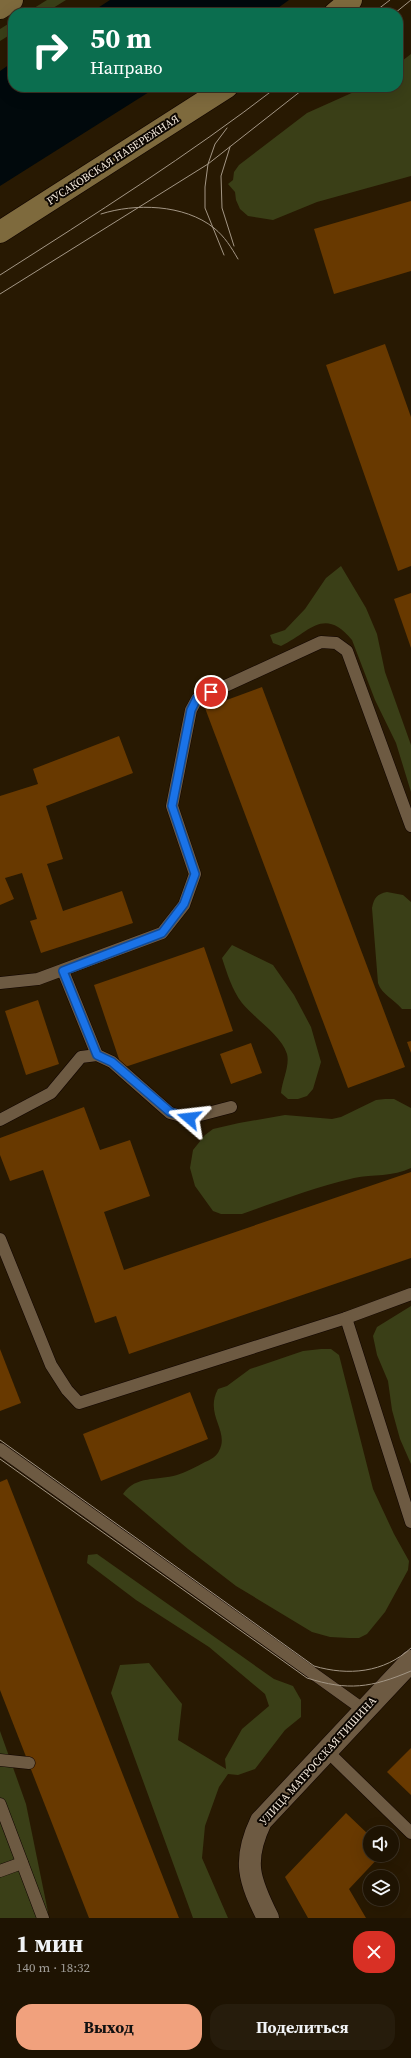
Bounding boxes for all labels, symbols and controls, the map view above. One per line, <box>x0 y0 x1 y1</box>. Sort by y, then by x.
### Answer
text: 50 m <box>90 19 152 57</box>
icon: right <box>24 24 76 76</box>
text: Направо <box>90 55 163 80</box>
street label: РУСАКОВСКАЯ НАБЕРЕЖНАЯ <box>44 112 182 208</box>
pin <box>194 675 228 709</box>
icon: arrive <box>200 681 222 703</box>
position arrow <box>168 1097 210 1139</box>
street label: УЛИЦА МАТРОССКАЯ ТИШИНА <box>256 1693 380 1829</box>
map controls <box>363 1826 399 1906</box>
button: sound <box>363 1826 399 1862</box>
button: layers <box>363 1870 399 1906</box>
text: 1 мин <box>16 1927 83 1960</box>
button: close <box>353 1931 395 1973</box>
text: 140 m · 18:32 <box>16 1959 90 1976</box>
button: Выход <box>16 2004 202 2050</box>
button: Поделиться <box>210 2004 395 2050</box>

